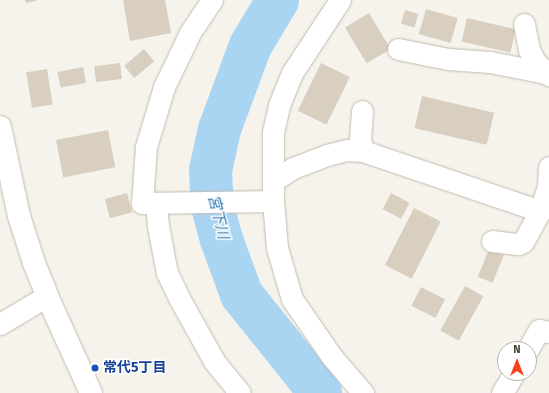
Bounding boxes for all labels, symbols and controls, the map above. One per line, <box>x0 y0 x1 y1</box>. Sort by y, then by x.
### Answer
water label: 宮下川 <box>204 193 232 241</box>
north arrow <box>497 341 537 381</box>
text: N <box>513 343 521 356</box>
place label: 常代5丁目 <box>103 360 167 376</box>
marker: 常代5丁目 <box>90 363 100 373</box>

